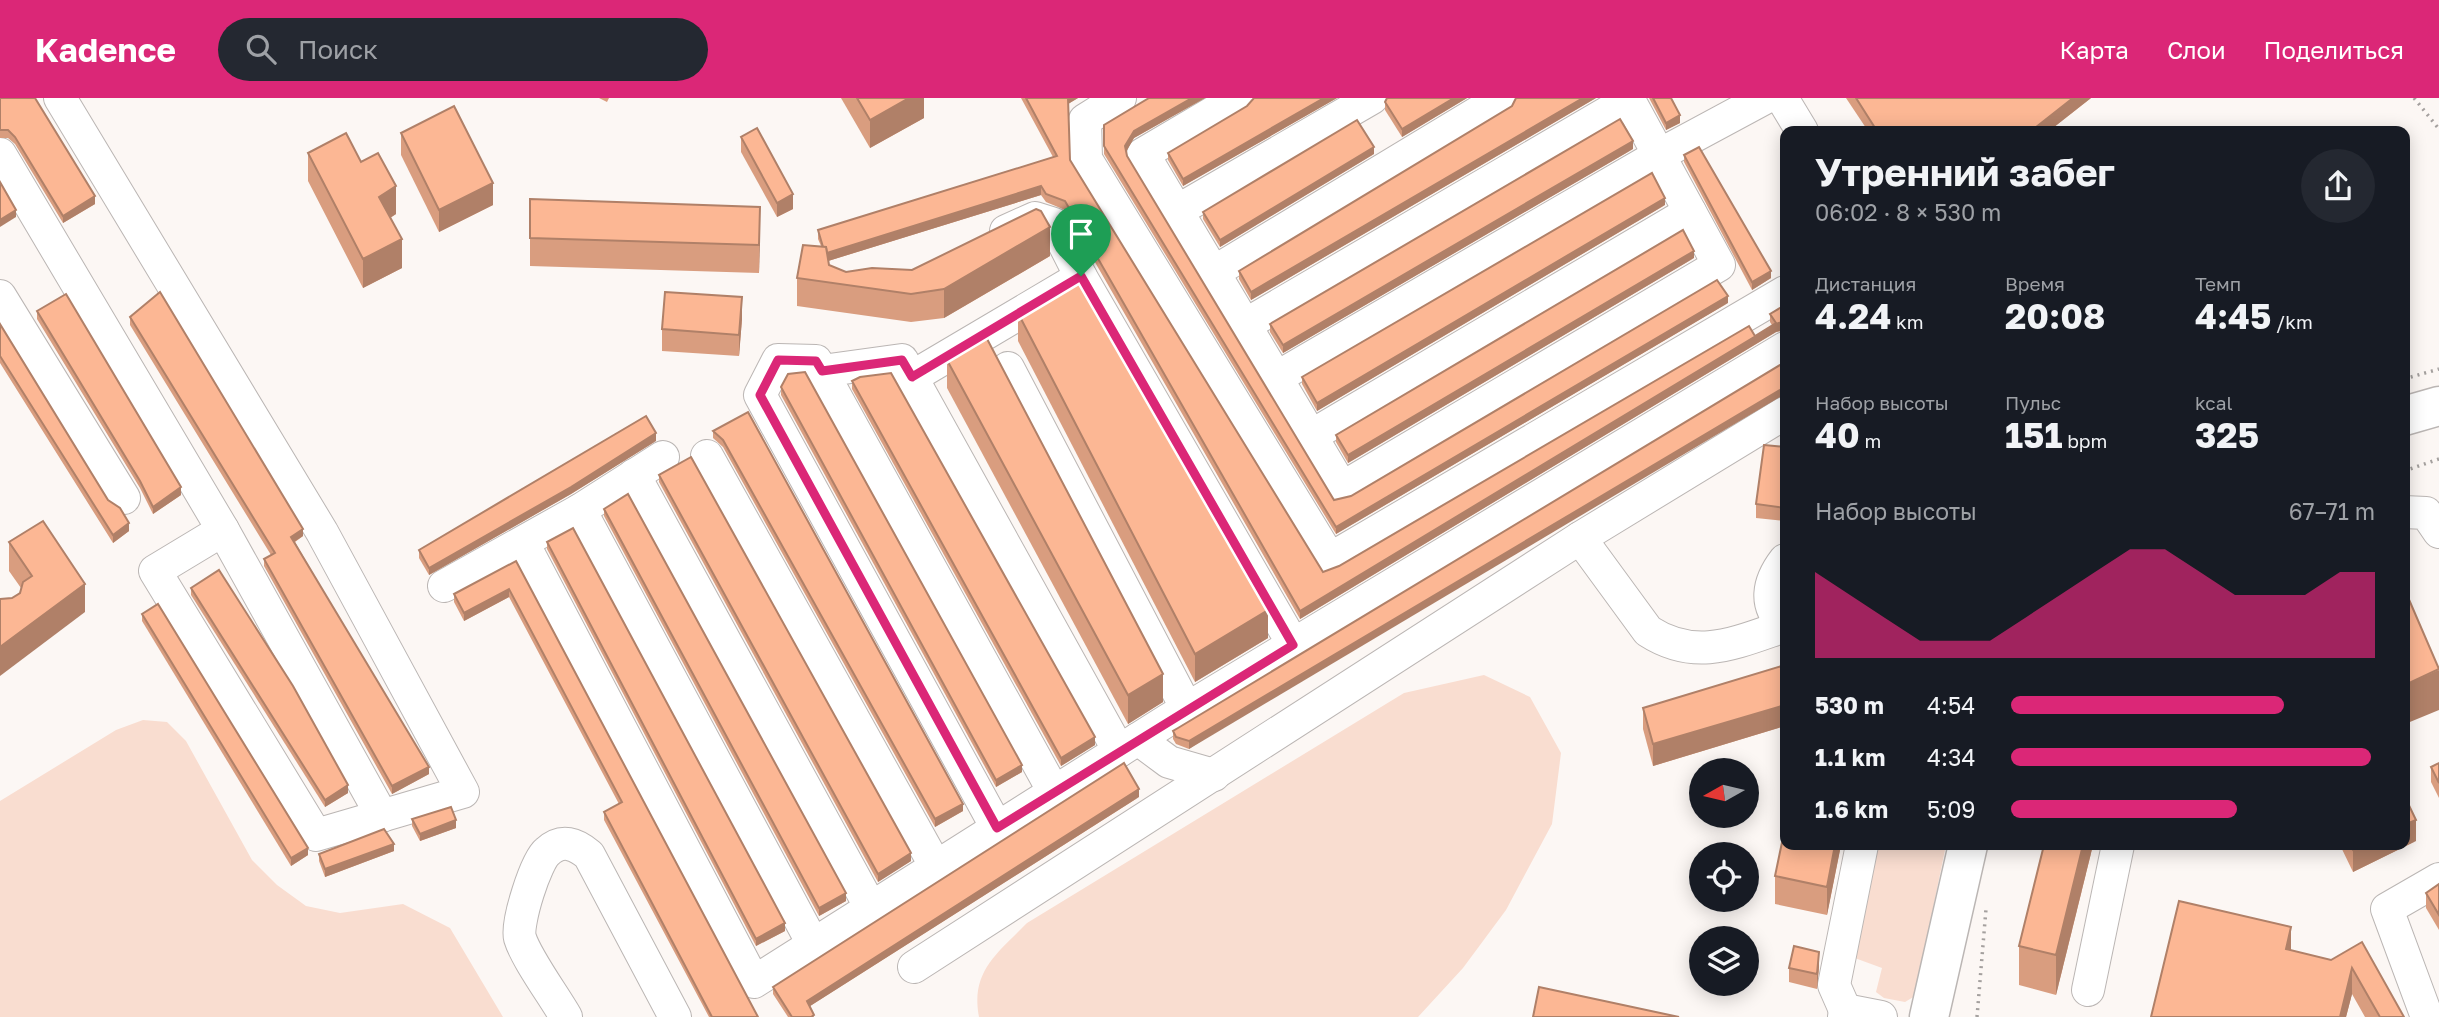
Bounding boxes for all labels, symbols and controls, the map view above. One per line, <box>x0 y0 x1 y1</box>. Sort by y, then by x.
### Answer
search box <box>218 18 708 81</box>
text: Kadence <box>35 30 176 69</box>
icon: search <box>242 30 280 68</box>
text: Поиск <box>298 34 378 65</box>
text: Карта <box>2059 35 2129 64</box>
text: Слои <box>2167 35 2226 64</box>
text: Поделиться <box>2264 35 2404 64</box>
text: Утренний забег <box>1815 149 2115 194</box>
button: share <box>2301 149 2375 223</box>
text: 06:02 · 8 × 530 m <box>1815 198 2001 226</box>
pin <box>1051 204 1111 276</box>
icon: arrive <box>1062 215 1100 253</box>
text: Дистанция <box>1815 272 1916 295</box>
text: Время <box>2005 272 2065 295</box>
text: Темп <box>2195 272 2241 295</box>
text: 4.24 <box>1815 295 1891 337</box>
text: 20:08 <box>2005 295 2105 337</box>
text: 4:45 <box>2195 295 2271 337</box>
text: km <box>1891 310 1924 333</box>
text: /km <box>2271 310 2313 333</box>
text: Набор высоты <box>1815 391 1949 414</box>
text: Пульс <box>2005 391 2061 414</box>
text: kcal <box>2195 391 2233 414</box>
text: 40 <box>1815 414 1860 456</box>
text: 151 <box>2005 414 2062 456</box>
text: 325 <box>2195 414 2259 456</box>
text: m <box>1860 429 1881 452</box>
text: bpm <box>2062 429 2107 452</box>
text: Набор высоты <box>1815 497 1977 525</box>
text: 67–71 m <box>2289 497 2375 525</box>
text: 530 m <box>1815 691 1884 719</box>
text: 4:54 <box>1927 691 1975 719</box>
text: 1.1 km <box>1815 743 1885 771</box>
text: 4:34 <box>1927 743 1975 771</box>
north arrow <box>1689 758 1759 828</box>
map controls <box>1689 758 1759 996</box>
text: 1.6 km <box>1815 795 1888 823</box>
text: 5:09 <box>1927 795 1975 823</box>
button: locate <box>1689 842 1759 912</box>
button: layers <box>1689 926 1759 996</box>

